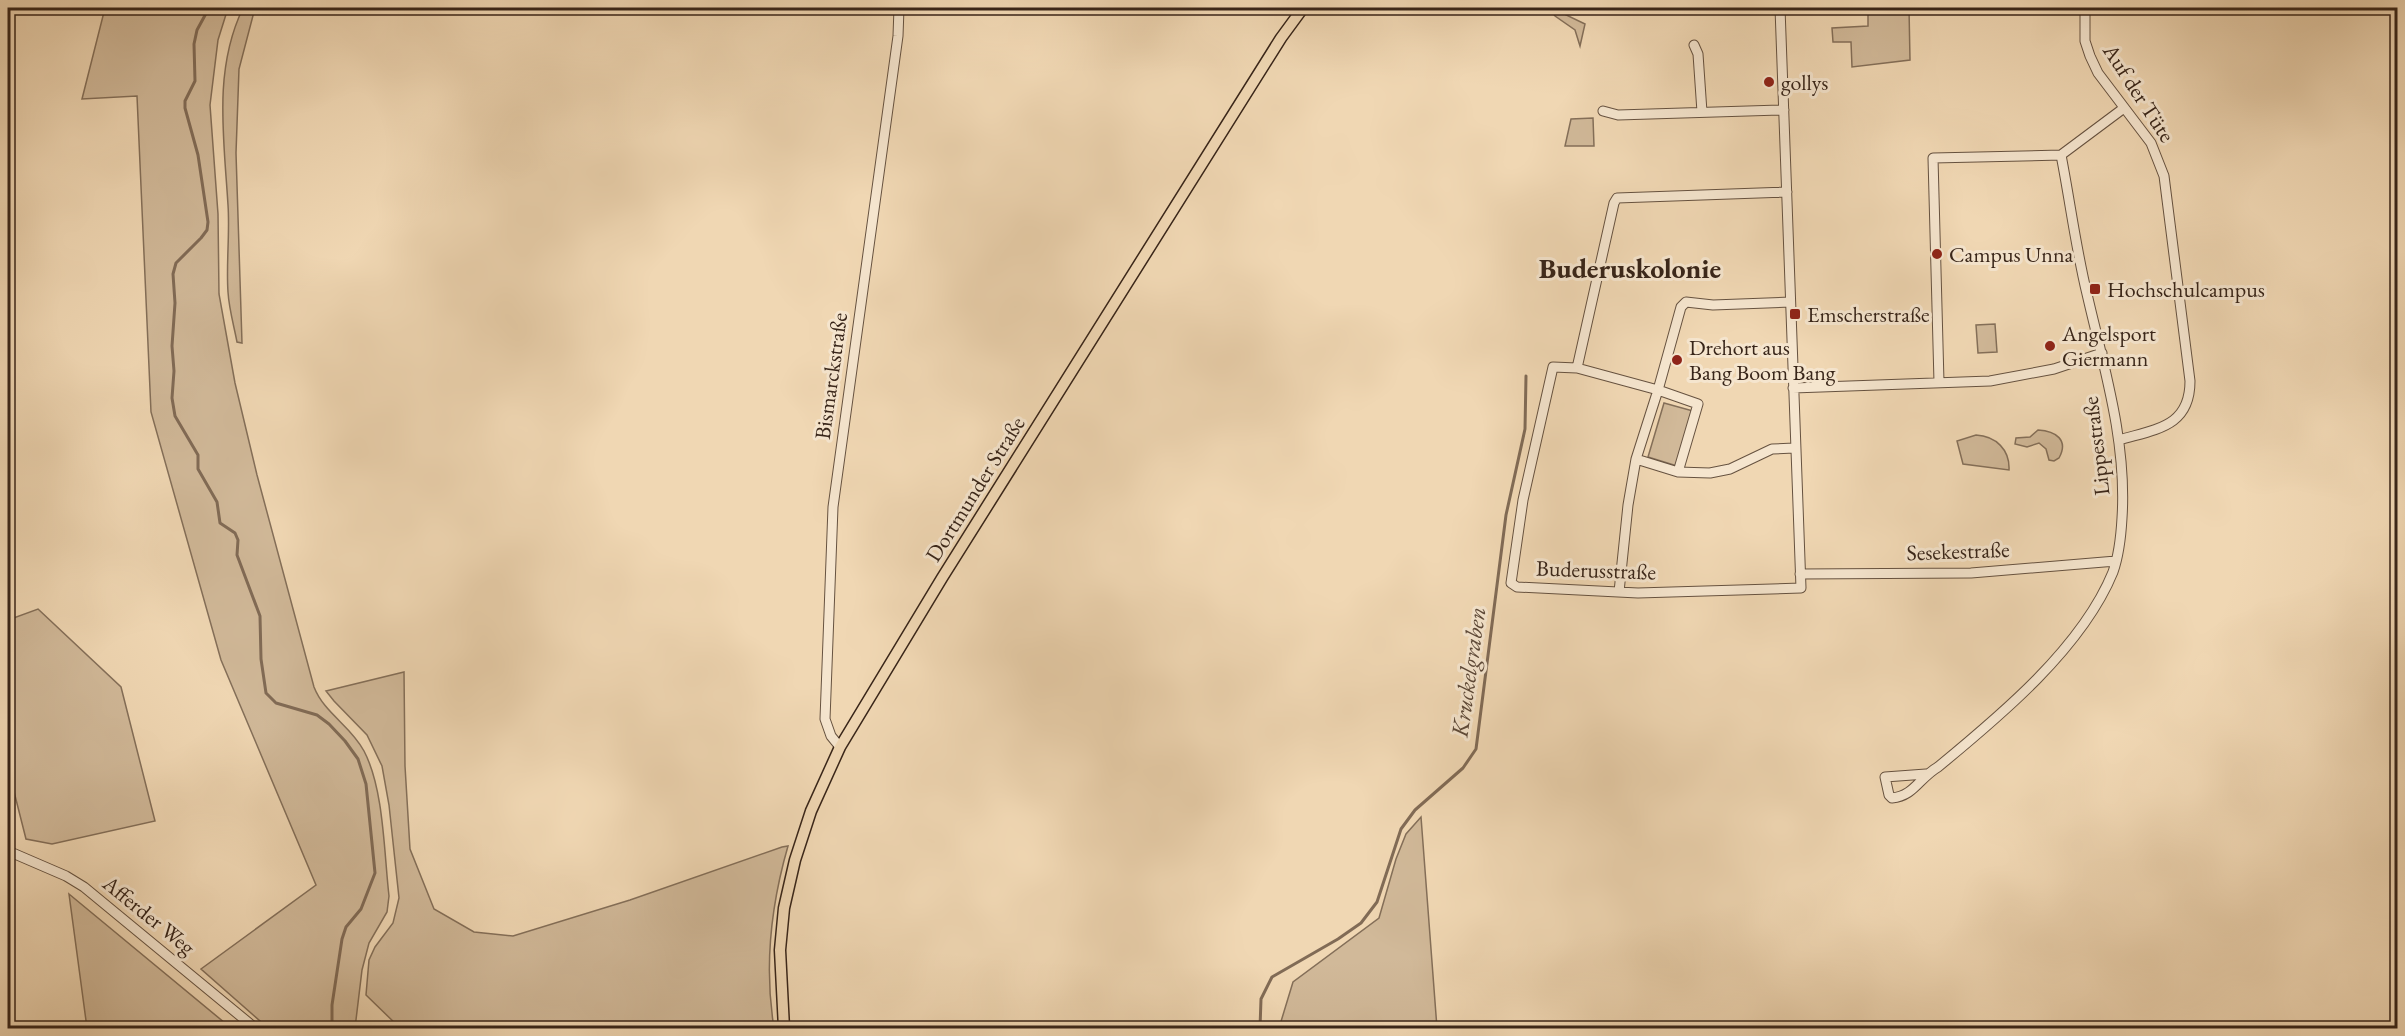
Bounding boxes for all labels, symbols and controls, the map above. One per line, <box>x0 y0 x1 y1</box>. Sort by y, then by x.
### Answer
street label: Auf der Tüte <box>2096 38 2182 148</box>
place label: gollys <box>1781 68 1828 97</box>
marker: gollys <box>1762 75 1776 89</box>
place label: Campus Unna <box>1949 240 2074 269</box>
marker: Campus Unna <box>1930 247 1944 261</box>
district label: Buderuskolonie <box>1539 250 1721 286</box>
place label: Hochschulcampus <box>2107 275 2265 304</box>
marker: Hochschulcampus <box>2088 282 2102 296</box>
place label: Emscherstraße <box>1807 300 1930 329</box>
marker: Emscherstraße <box>1788 307 1802 321</box>
street label: Bismarckstraße <box>808 310 854 441</box>
place label: Angelsport Giermann <box>2061 319 2156 373</box>
place label: Drehort aus Bang Boom Bang <box>1689 333 1836 387</box>
marker: Angelsport Giermann <box>2043 339 2057 353</box>
marker: Drehort aus Bang Boom Bang <box>1670 353 1684 367</box>
street label: Lippestraße <box>2075 394 2116 497</box>
street label: Dortmunder Straße <box>919 410 1032 567</box>
street label: Sesekestraße <box>1906 535 2010 567</box>
street label: Buderusstraße <box>1535 553 1657 587</box>
water label: Kruckelgraben <box>1443 605 1492 740</box>
street label: Afferder Weg <box>96 868 202 961</box>

